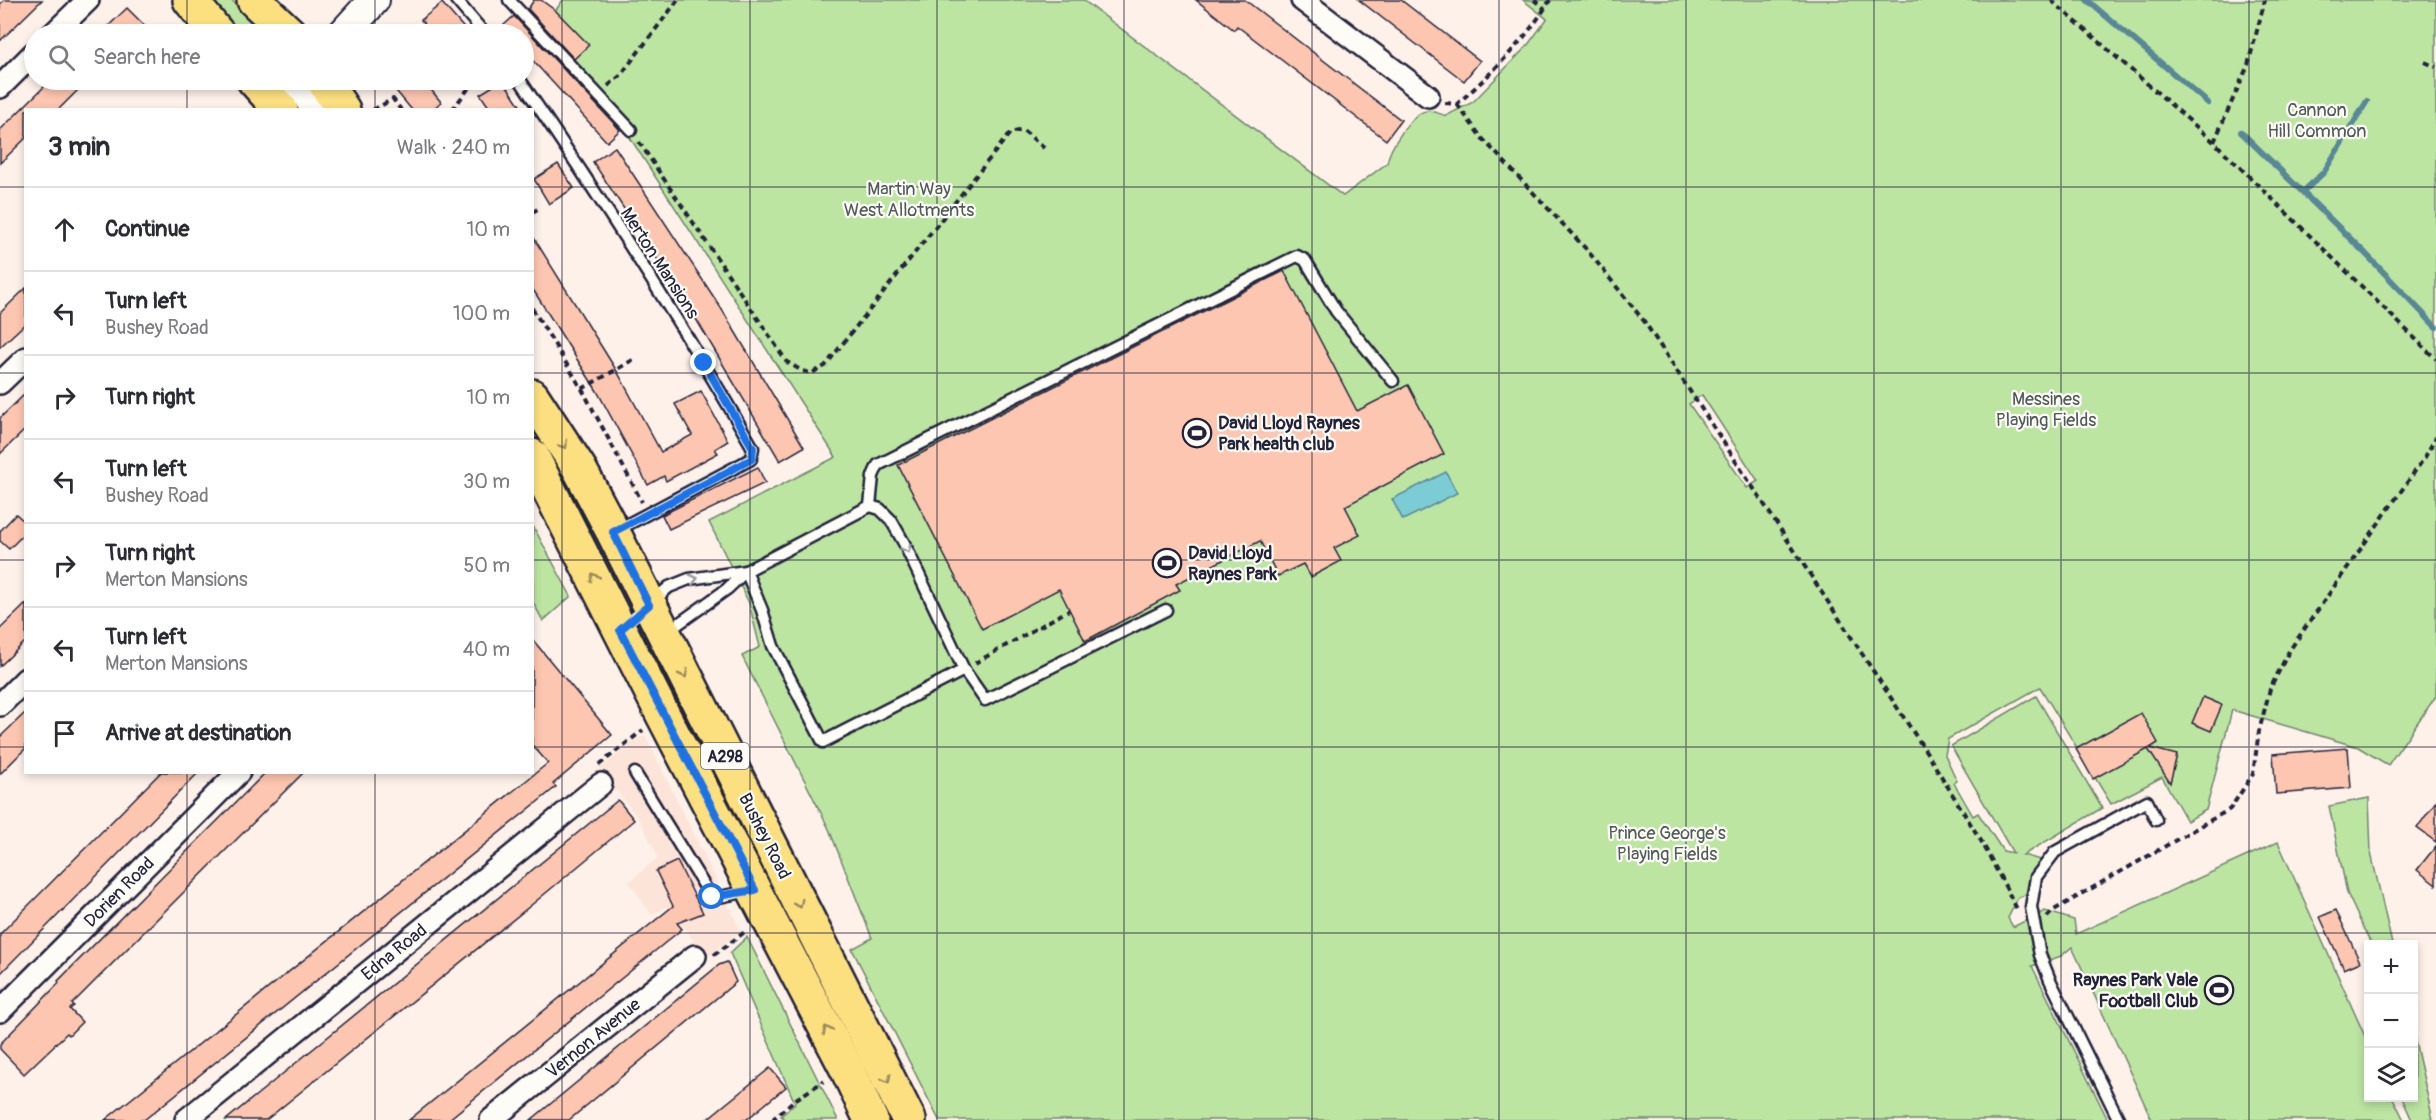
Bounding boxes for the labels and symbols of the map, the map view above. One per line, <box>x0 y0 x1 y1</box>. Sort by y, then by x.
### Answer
park label: Cannon Hill Common <box>2268 99 2366 143</box>
park label: Martin Way West Allotments <box>844 178 974 222</box>
street label: Merton Mansions <box>615 203 704 323</box>
route end <box>690 349 716 375</box>
park label: Messines Playing Fields <box>1996 388 2096 432</box>
place label: David Lloyd Raynes Park health club <box>1218 412 1361 456</box>
sports icon: David Lloyd Raynes Park health club <box>1181 417 1213 449</box>
one-way arrow <box>557 438 568 449</box>
place label: David Lloyd Raynes Park <box>1188 542 1278 586</box>
one-way arrow <box>899 543 911 554</box>
sports icon: David Lloyd Raynes Park <box>1151 547 1183 579</box>
one-way arrow <box>590 573 602 584</box>
one-way arrow <box>688 573 698 586</box>
one-way arrow <box>677 667 688 678</box>
road number: A298 <box>701 743 749 769</box>
street label: Bushey Road <box>733 789 796 883</box>
park label: Prince George's Playing Fields <box>1608 822 1726 866</box>
street label: Dorien Road <box>79 852 159 932</box>
route start <box>698 883 724 909</box>
one-way arrow <box>792 898 803 909</box>
street label: Edna Road <box>357 919 432 986</box>
place label: Raynes Park Vale Football Club <box>2073 969 2199 1013</box>
sports icon: Raynes Park Vale Football Club <box>2203 974 2235 1006</box>
street label: Vernon Avenue <box>541 993 646 1084</box>
one-way arrow <box>823 1025 834 1036</box>
one-way arrow <box>880 1072 891 1083</box>

